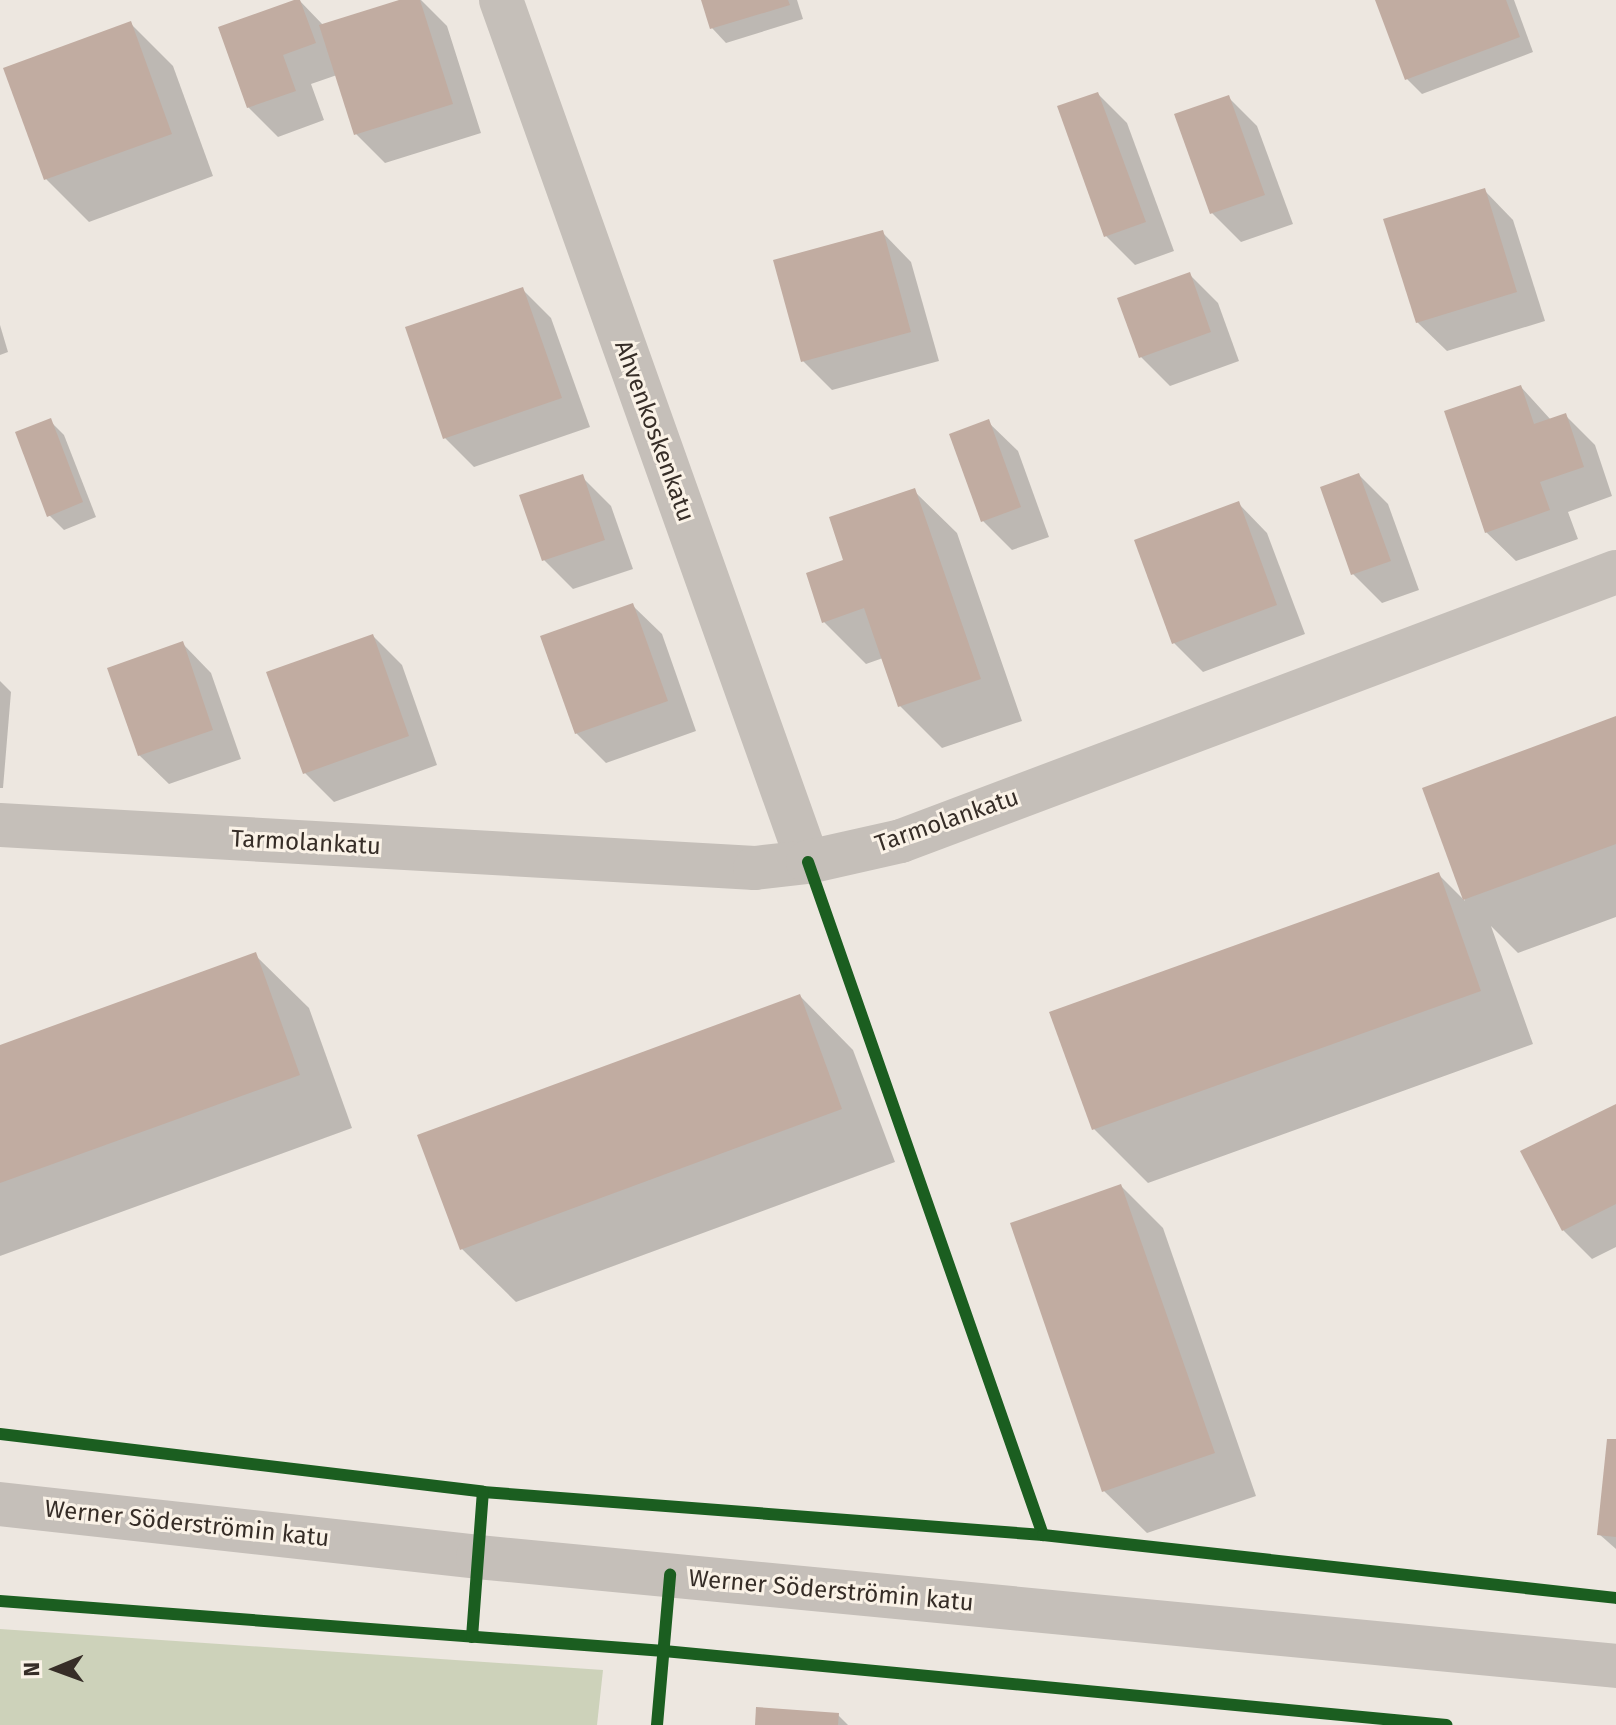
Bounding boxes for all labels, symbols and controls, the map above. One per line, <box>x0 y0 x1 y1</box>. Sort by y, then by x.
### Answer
street label: Ahvenkoskenkatu <box>608 337 700 525</box>
street label: Tarmolankatu <box>872 783 1022 859</box>
street label: Tarmolankatu <box>230 825 382 861</box>
street label: Werner Söderströmin katu <box>43 1495 331 1553</box>
street label: Werner Söderströmin katu <box>687 1564 975 1618</box>
north arrow <box>16 1629 96 1709</box>
text: N <box>18 1662 45 1677</box>

